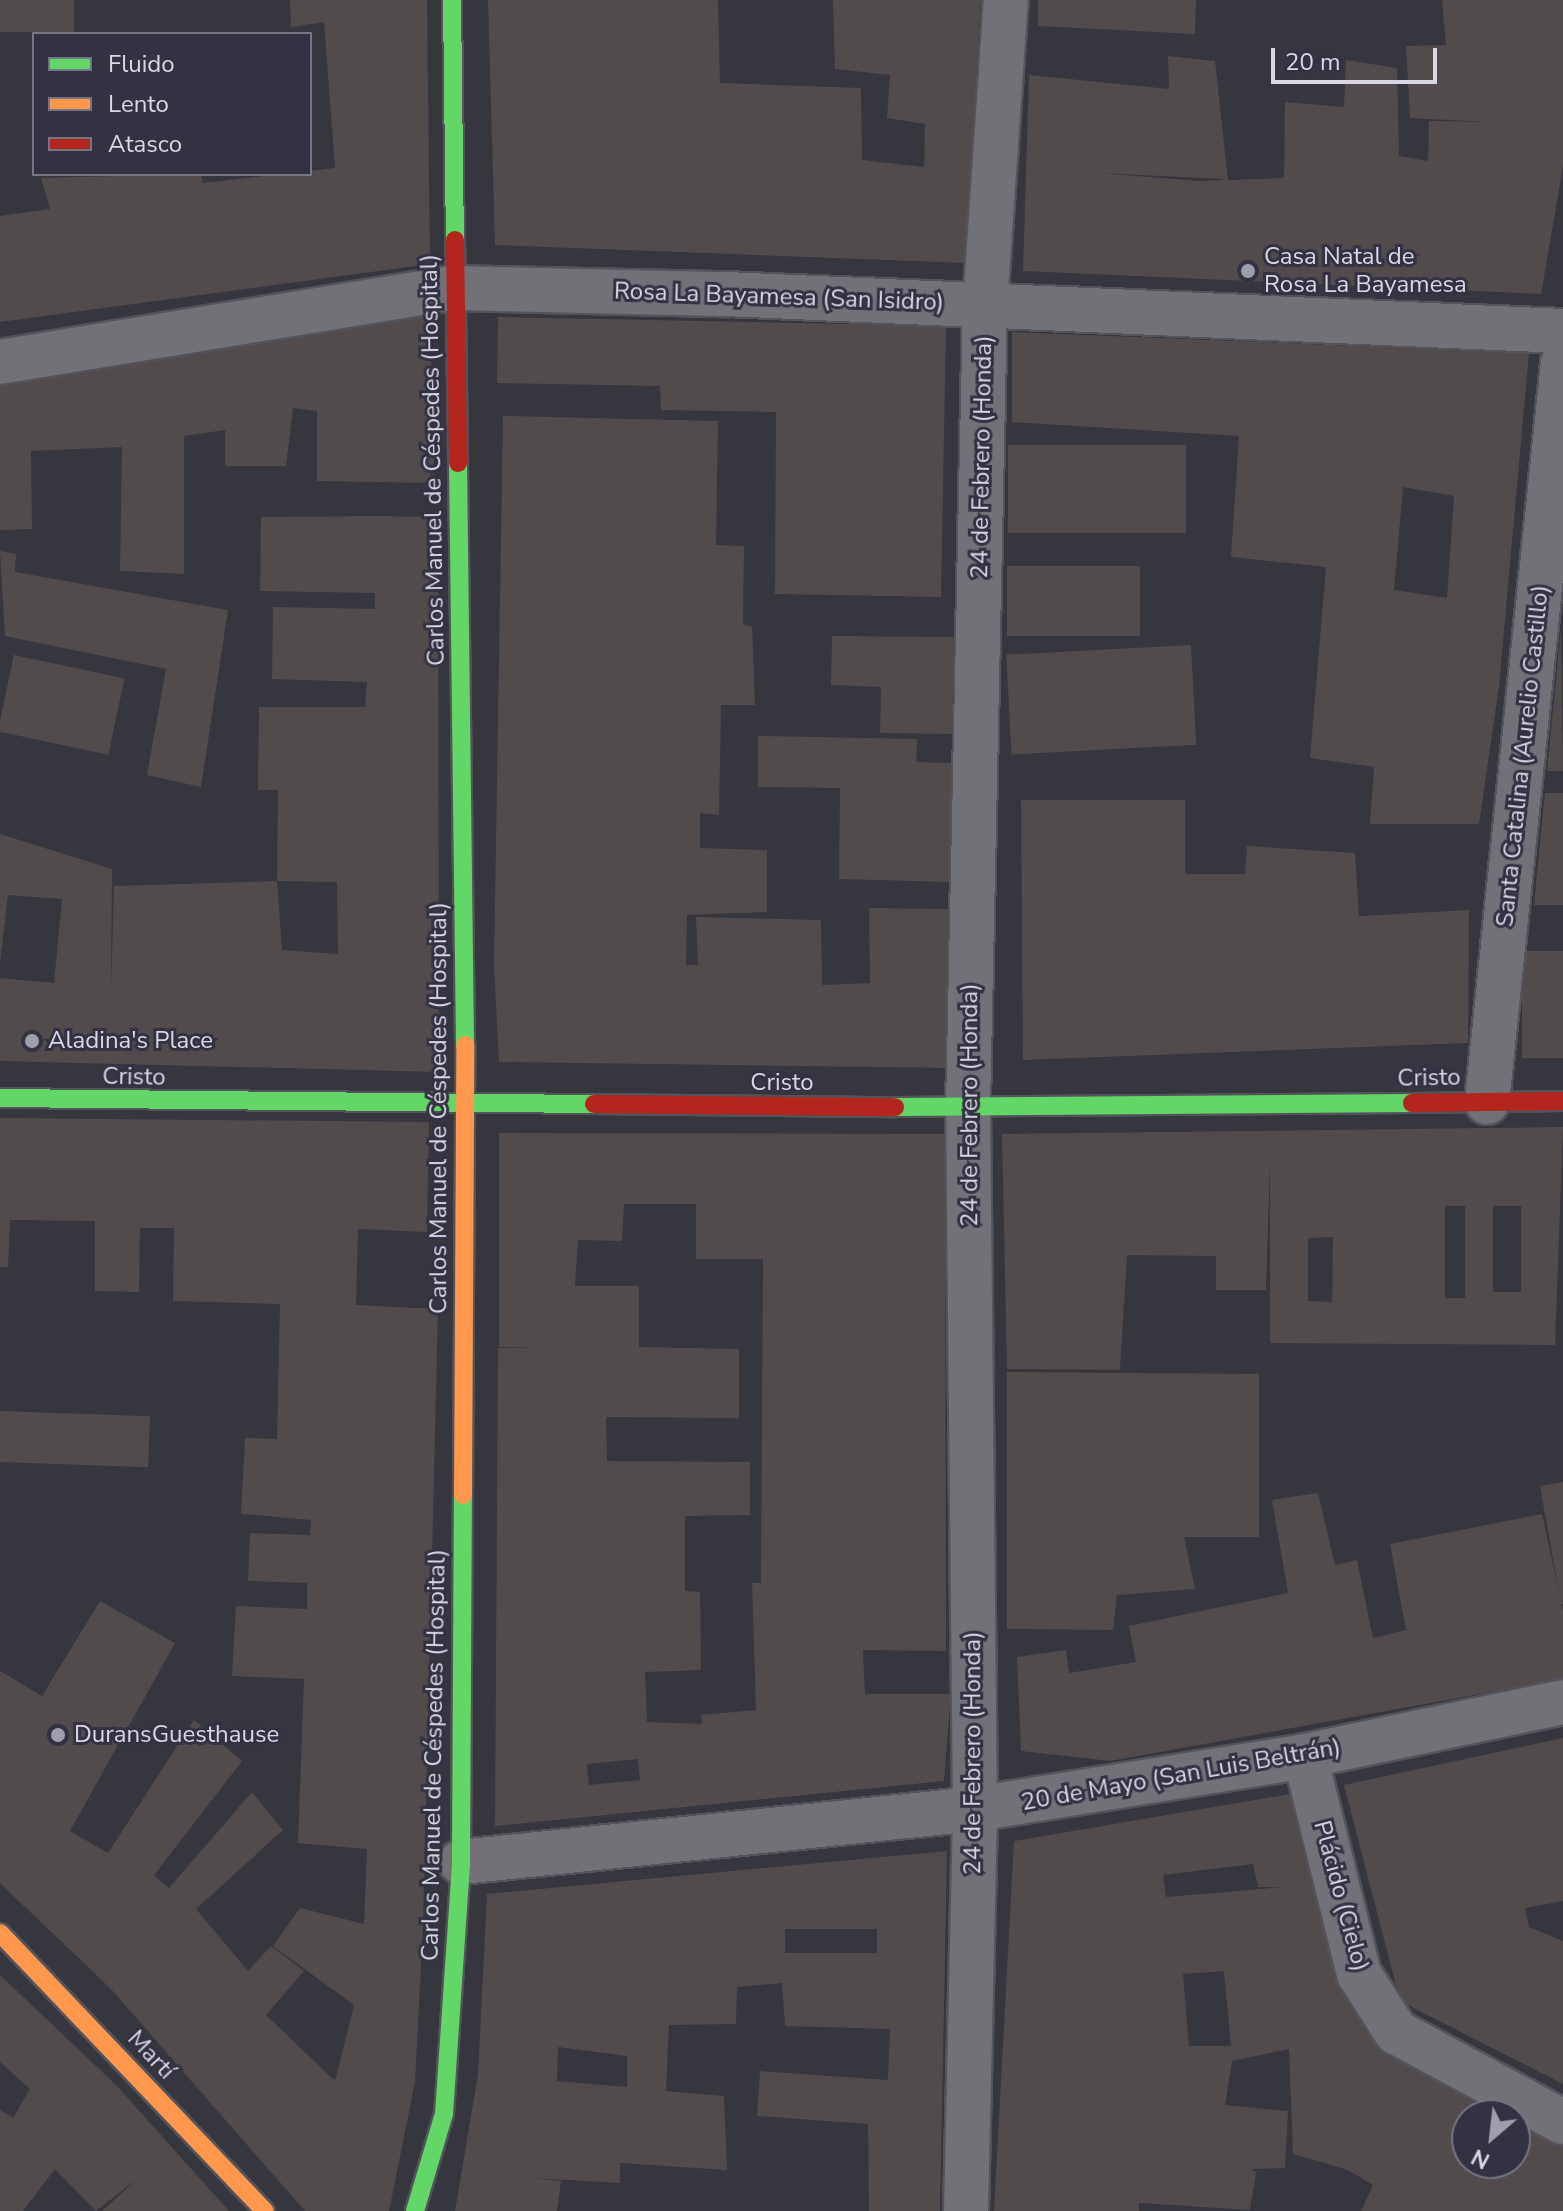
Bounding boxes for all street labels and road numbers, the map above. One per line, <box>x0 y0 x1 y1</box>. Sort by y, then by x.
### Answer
street label: Carlos Manuel de Céspedes (Hospital) <box>415 254 451 666</box>
street label: Rosa La Bayamesa (San Isidro) <box>614 277 944 317</box>
street label: 24 de Febrero (Honda) <box>965 335 999 579</box>
street label: Santa Catalina (Aurelio Castillo) <box>1491 584 1555 928</box>
street label: Carlos Manuel de Céspedes (Hospital) <box>425 902 453 1314</box>
street label: 24 de Febrero (Honda) <box>956 983 984 1227</box>
street label: Cristo <box>102 1062 166 1092</box>
street label: Cristo <box>1397 1063 1461 1093</box>
street label: Cristo <box>750 1069 814 1097</box>
street label: Carlos Manuel de Céspedes (Hospital) <box>416 1549 452 1961</box>
street label: 24 de Febrero (Honda) <box>959 1631 987 1875</box>
street label: 20 de Mayo (San Luis Beltrán) <box>1019 1733 1343 1817</box>
street label: Plácido (Cielo) <box>1307 1818 1375 1974</box>
street label: Martí <box>121 2025 181 2085</box>

